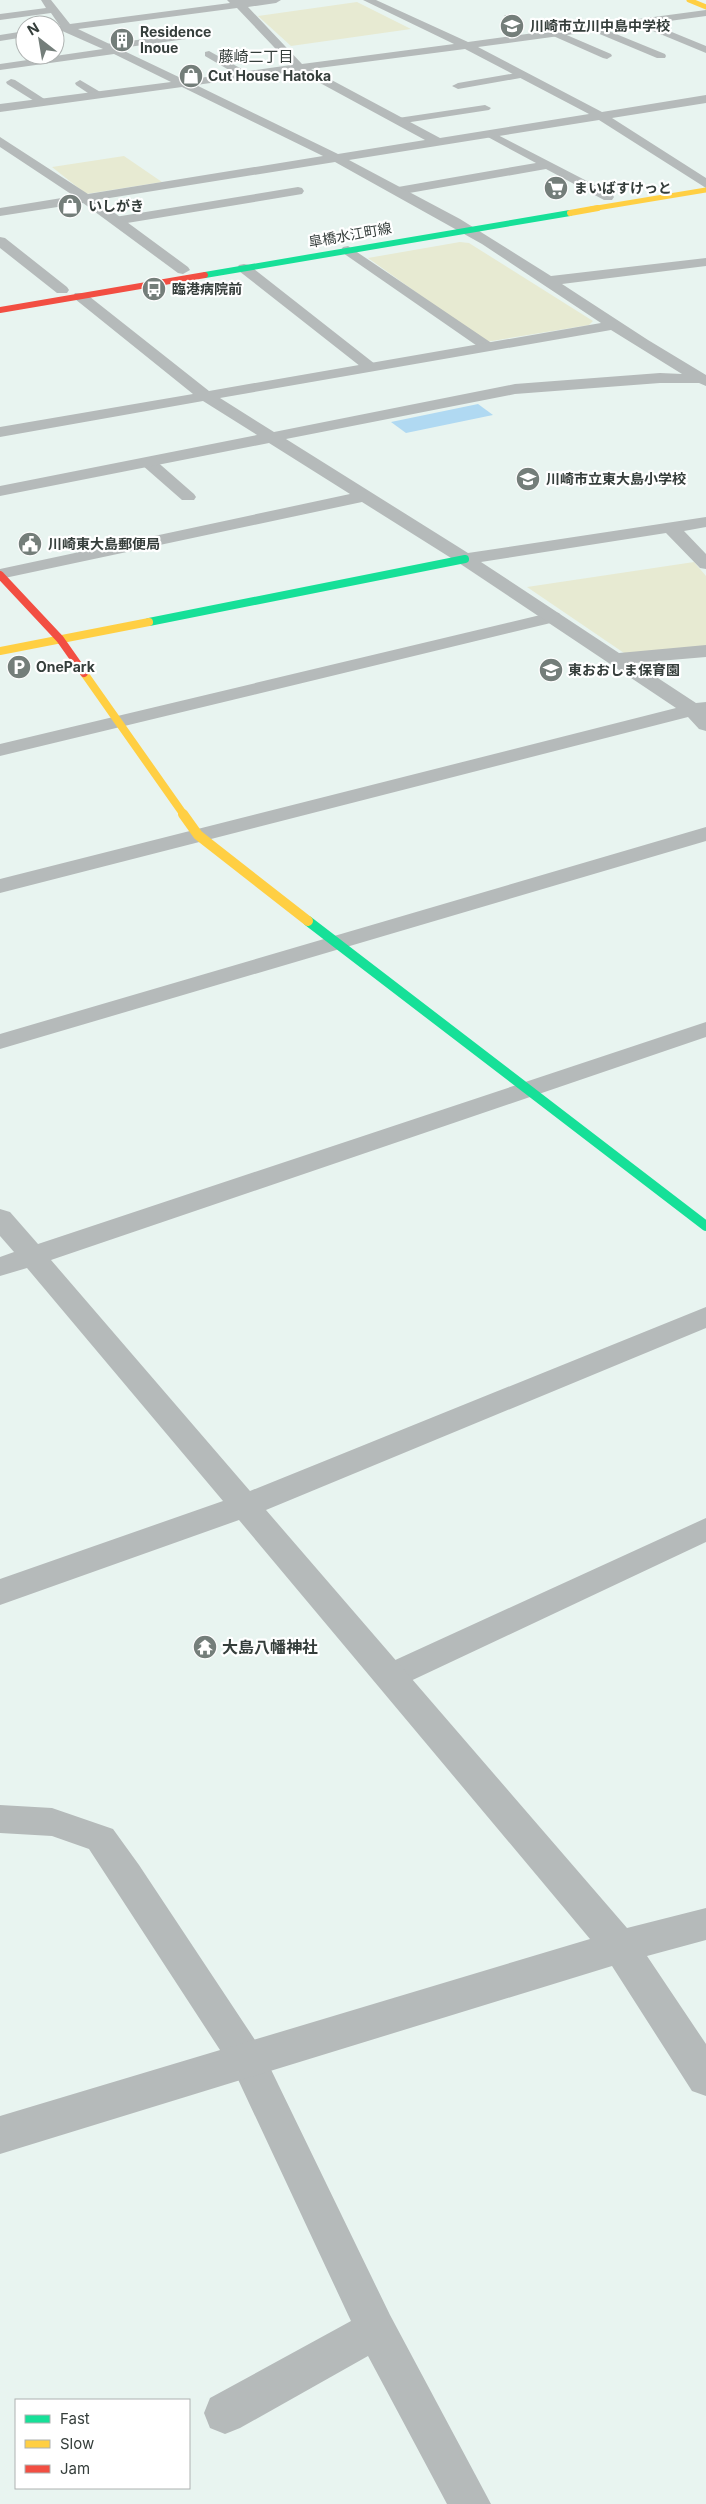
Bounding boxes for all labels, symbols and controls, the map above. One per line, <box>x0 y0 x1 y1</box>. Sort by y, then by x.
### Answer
school or university icon: 川崎市立川中島中学校 <box>499 13 525 39</box>
north arrow <box>15 15 65 65</box>
place label: 川崎市立川中島中学校 <box>530 17 670 34</box>
text: N <box>24 18 42 38</box>
place label: Residence Inoue <box>140 23 211 56</box>
building icon: Residence Inoue <box>109 27 135 53</box>
district label: 藤崎二丁目 <box>218 47 294 66</box>
shop icon: Cut House Hatoka <box>178 63 204 89</box>
place label: Cut House Hatoka <box>208 67 331 84</box>
supermarket icon: まいばすけっと <box>543 175 569 201</box>
place label: まいばすけっと <box>574 179 672 196</box>
shop icon: いしがき <box>57 193 83 219</box>
place label: いしがき <box>88 197 144 214</box>
street label: 皐橋水江町線 <box>307 219 393 250</box>
bus stop icon: 臨港病院前 <box>141 276 167 302</box>
place label: 臨港病院前 <box>172 280 242 297</box>
school or university icon: 川崎市立東大島小学校 <box>515 466 541 492</box>
place label: 川崎市立東大島小学校 <box>546 470 686 487</box>
public building icon: 川崎東大島郵便局 <box>17 531 43 557</box>
place label: 川崎東大島郵便局 <box>48 535 160 552</box>
parking icon: OnePark <box>6 654 32 680</box>
school or university icon: 東おおしま保育園 <box>538 657 564 683</box>
place label: OnePark <box>36 658 96 675</box>
place label: 東おおしま保育園 <box>568 661 680 678</box>
temple icon: 大島八幡神社 <box>192 1634 218 1660</box>
place label: 大島八幡神社 <box>222 1637 318 1657</box>
legend <box>15 2399 190 2489</box>
text: Fast <box>60 2409 90 2428</box>
text: Slow <box>60 2434 94 2453</box>
text: Jam <box>60 2459 90 2478</box>

